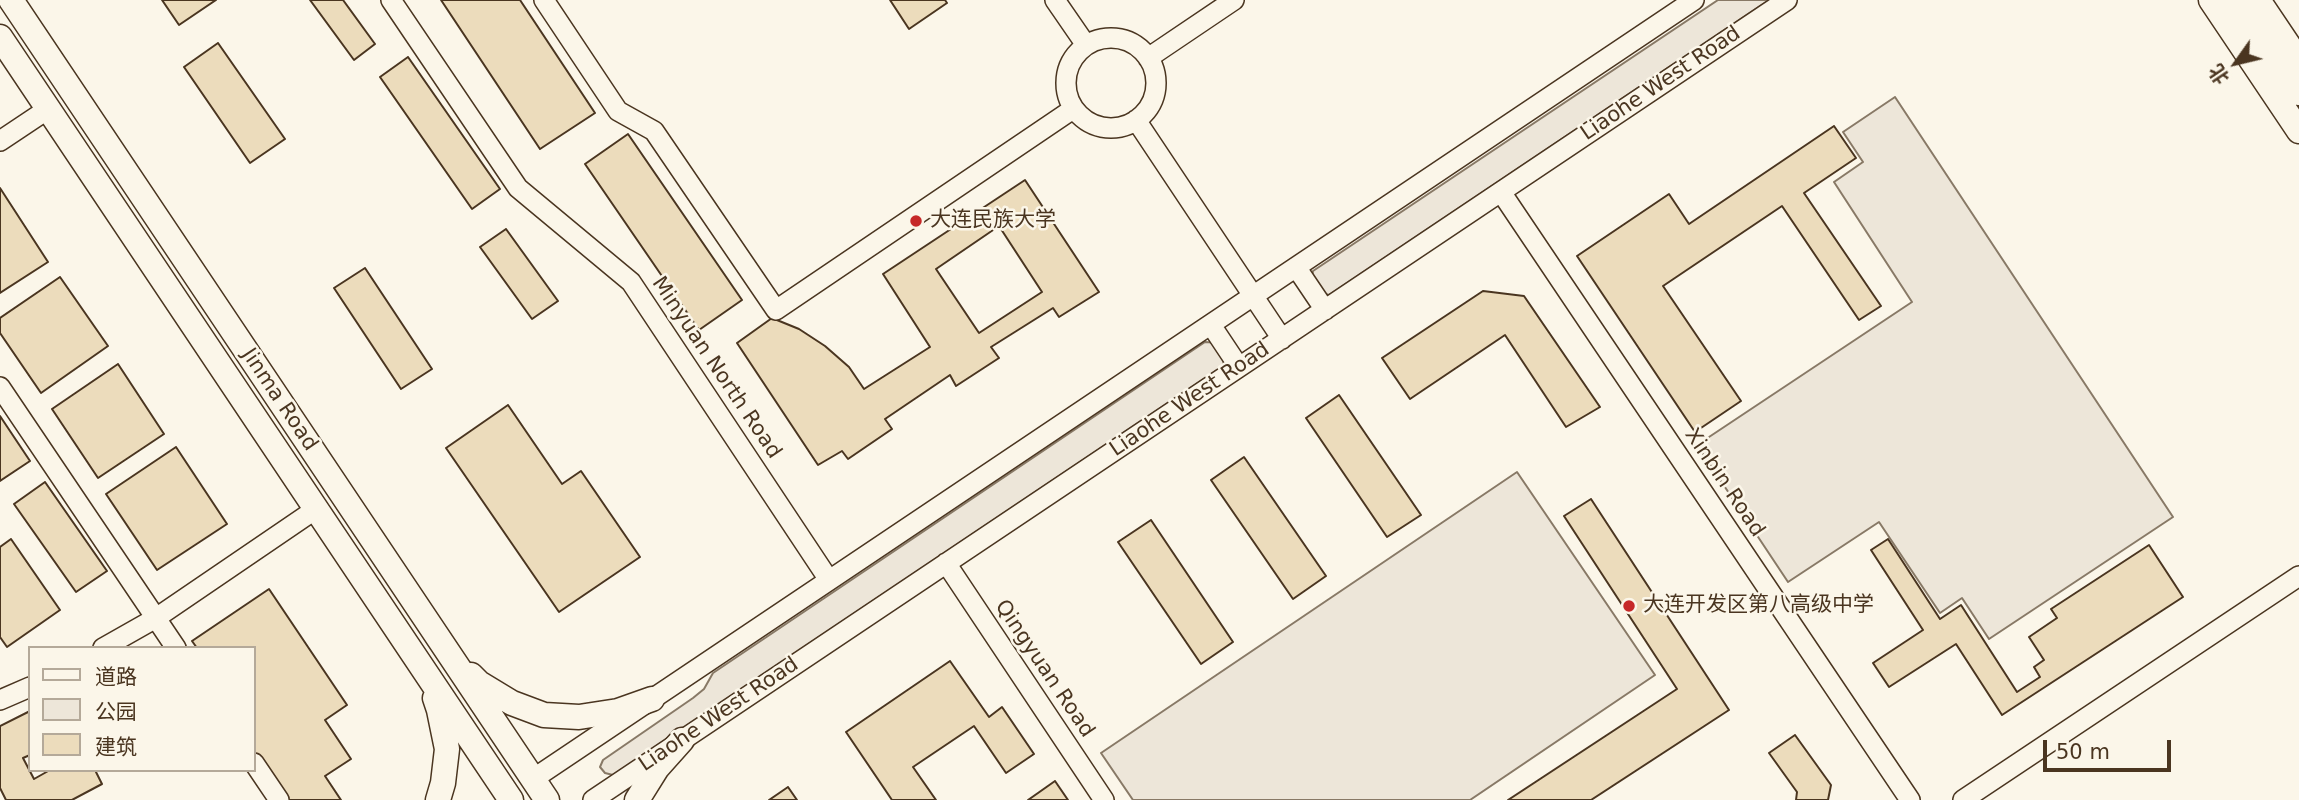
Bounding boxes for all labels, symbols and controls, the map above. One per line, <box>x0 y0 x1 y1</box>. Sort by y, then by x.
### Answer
street label: Liaohe West Road <box>1576 21 1746 147</box>
north arrow <box>2201 28 2271 98</box>
text: 北 <box>2204 61 2233 89</box>
place label: 大连民族大学 <box>930 208 1056 234</box>
marker: 大连民族大学 <box>908 213 924 229</box>
street label: Minyuan North Road <box>646 272 786 464</box>
street label: Liaohe West Road <box>1105 337 1275 463</box>
street label: Jinma Road <box>236 344 322 456</box>
street label: Xinbin Road <box>1678 424 1770 542</box>
place label: 大连开发区第八高级中学 <box>1643 593 1874 619</box>
street label: Qingyuan Road <box>989 596 1099 742</box>
marker: 大连开发区第八高级中学 <box>1621 598 1637 614</box>
legend <box>28 646 256 772</box>
street label: Liaohe West Road <box>634 652 804 778</box>
text: 道路 <box>95 665 137 689</box>
text: 公园 <box>95 700 137 724</box>
scale bar <box>2047 726 2175 770</box>
text: 建筑 <box>95 735 137 759</box>
text: 50 m <box>2056 740 2110 764</box>

